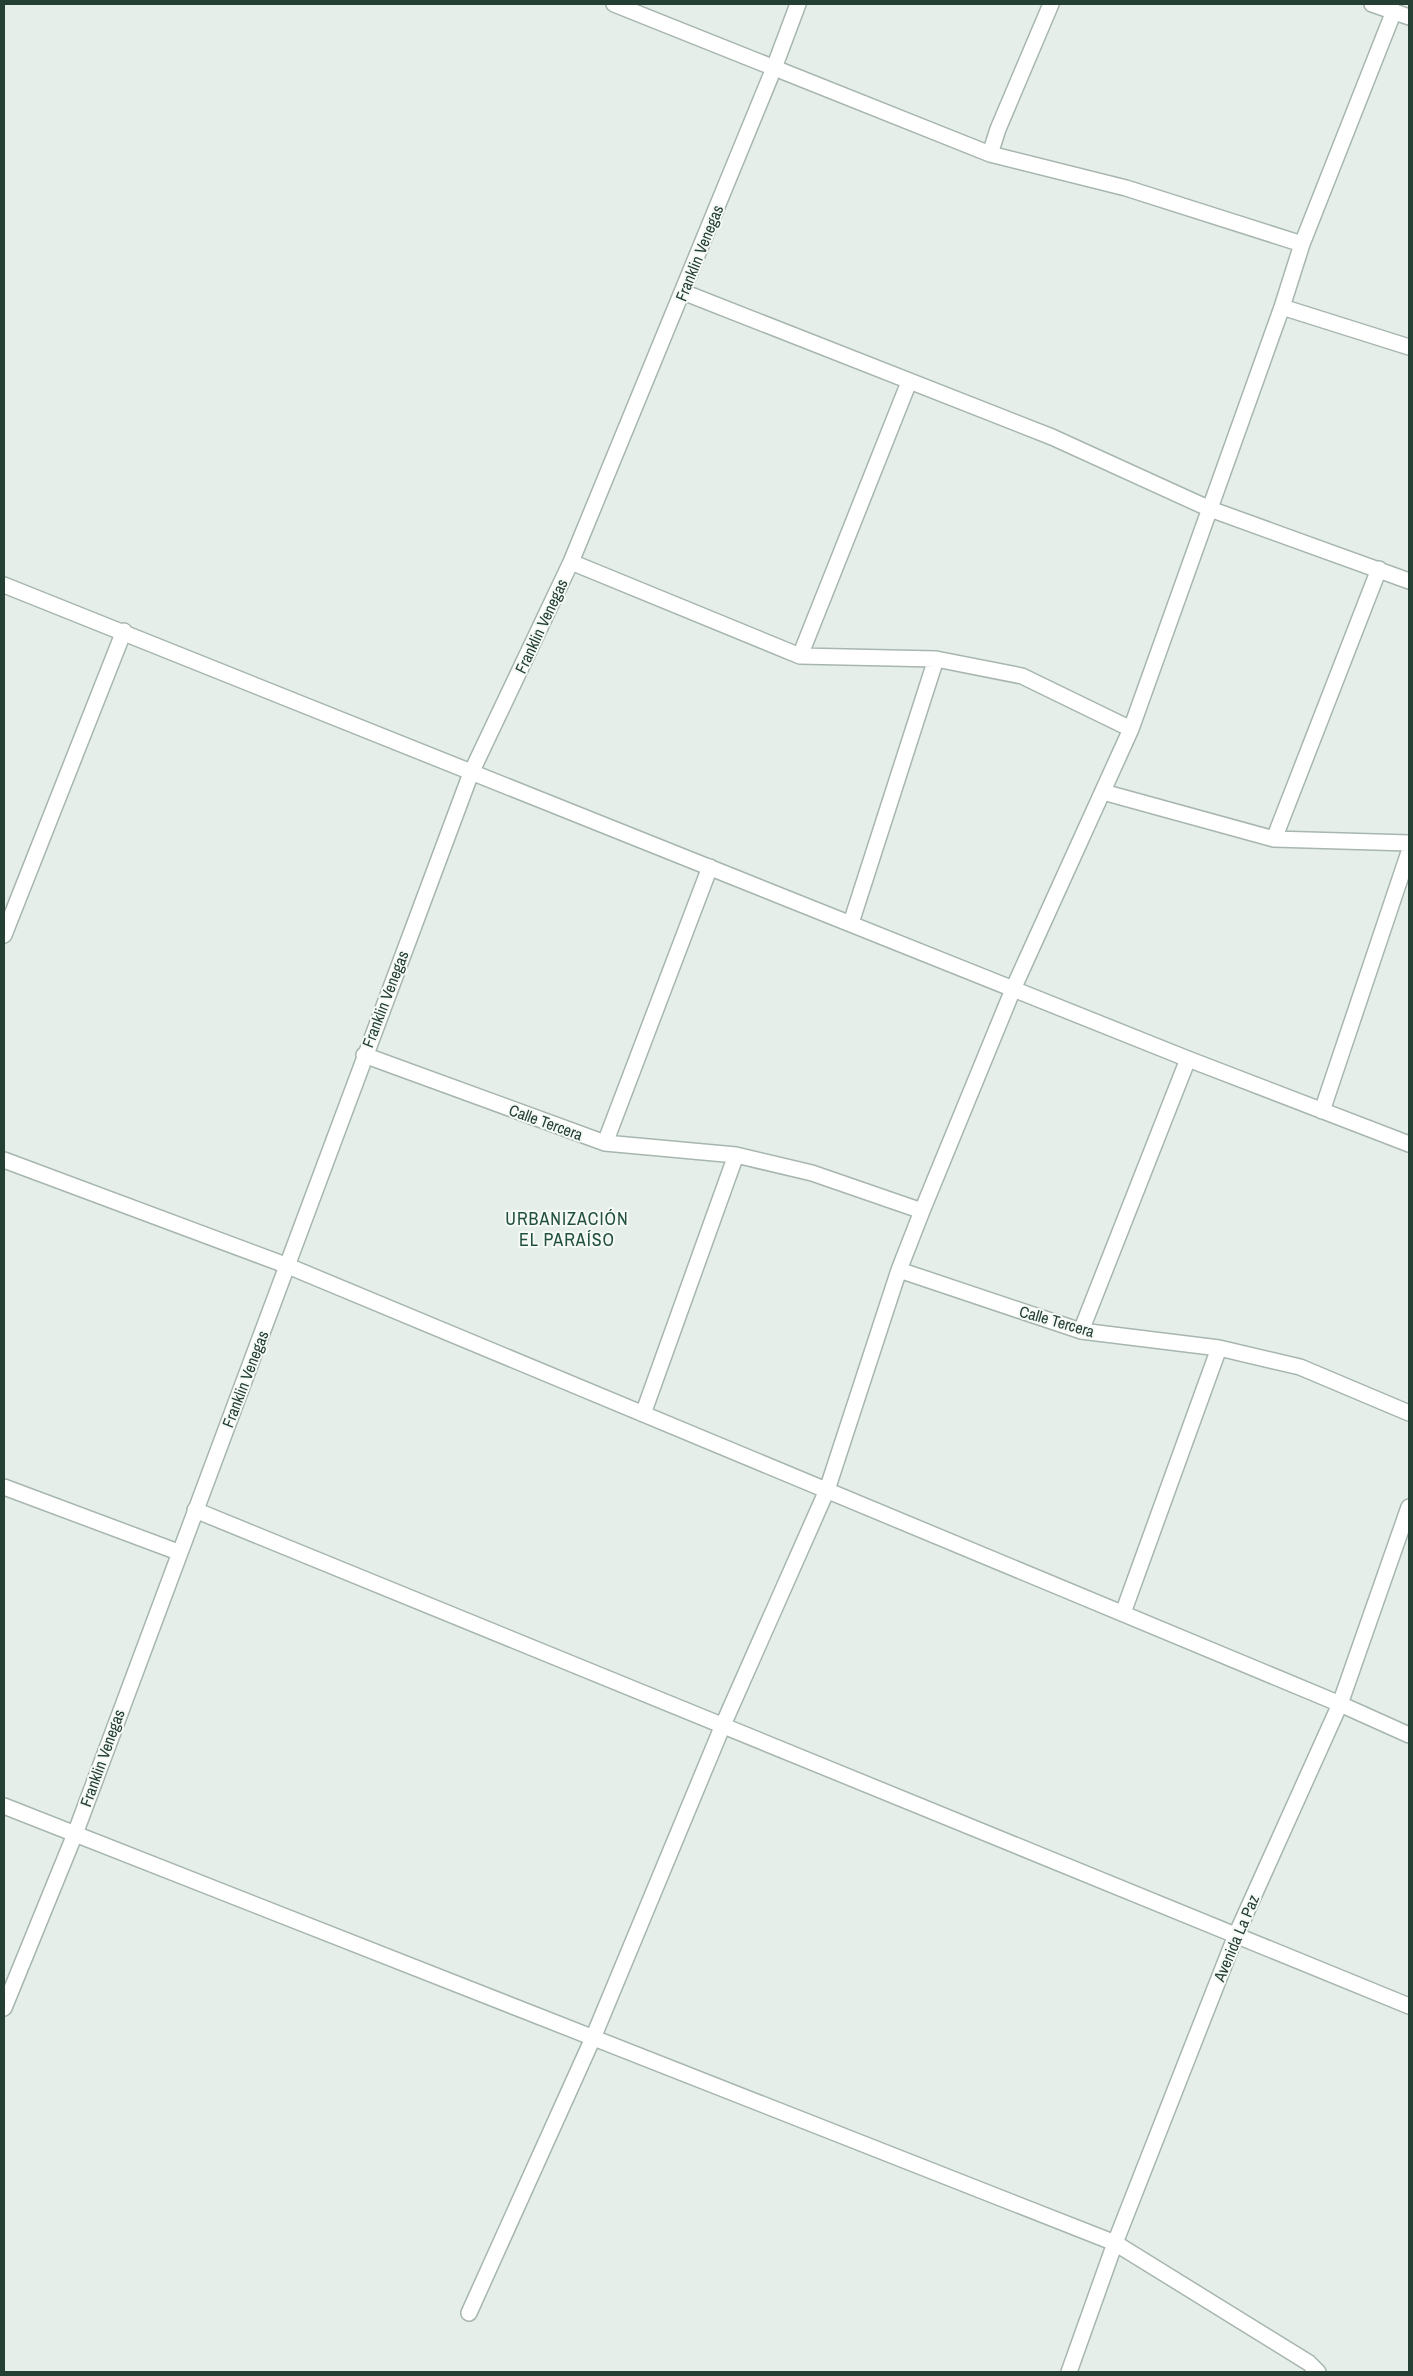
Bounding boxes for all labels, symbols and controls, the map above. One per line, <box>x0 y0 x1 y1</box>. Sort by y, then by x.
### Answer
street label: Franklin Venegas <box>670 202 728 304</box>
street label: Franklin Venegas <box>509 575 573 677</box>
street label: Franklin Venegas <box>356 947 414 1051</box>
street label: Calle Tercera <box>506 1098 587 1146</box>
district label: URBANIZACIÓN EL PARAÍSO <box>505 1206 629 1252</box>
street label: Calle Tercera <box>1017 1300 1098 1342</box>
street label: Franklin Venegas <box>216 1327 274 1431</box>
street label: Franklin Venegas <box>74 1706 130 1810</box>
street label: Avenida La Paz <box>1207 1891 1264 1986</box>

